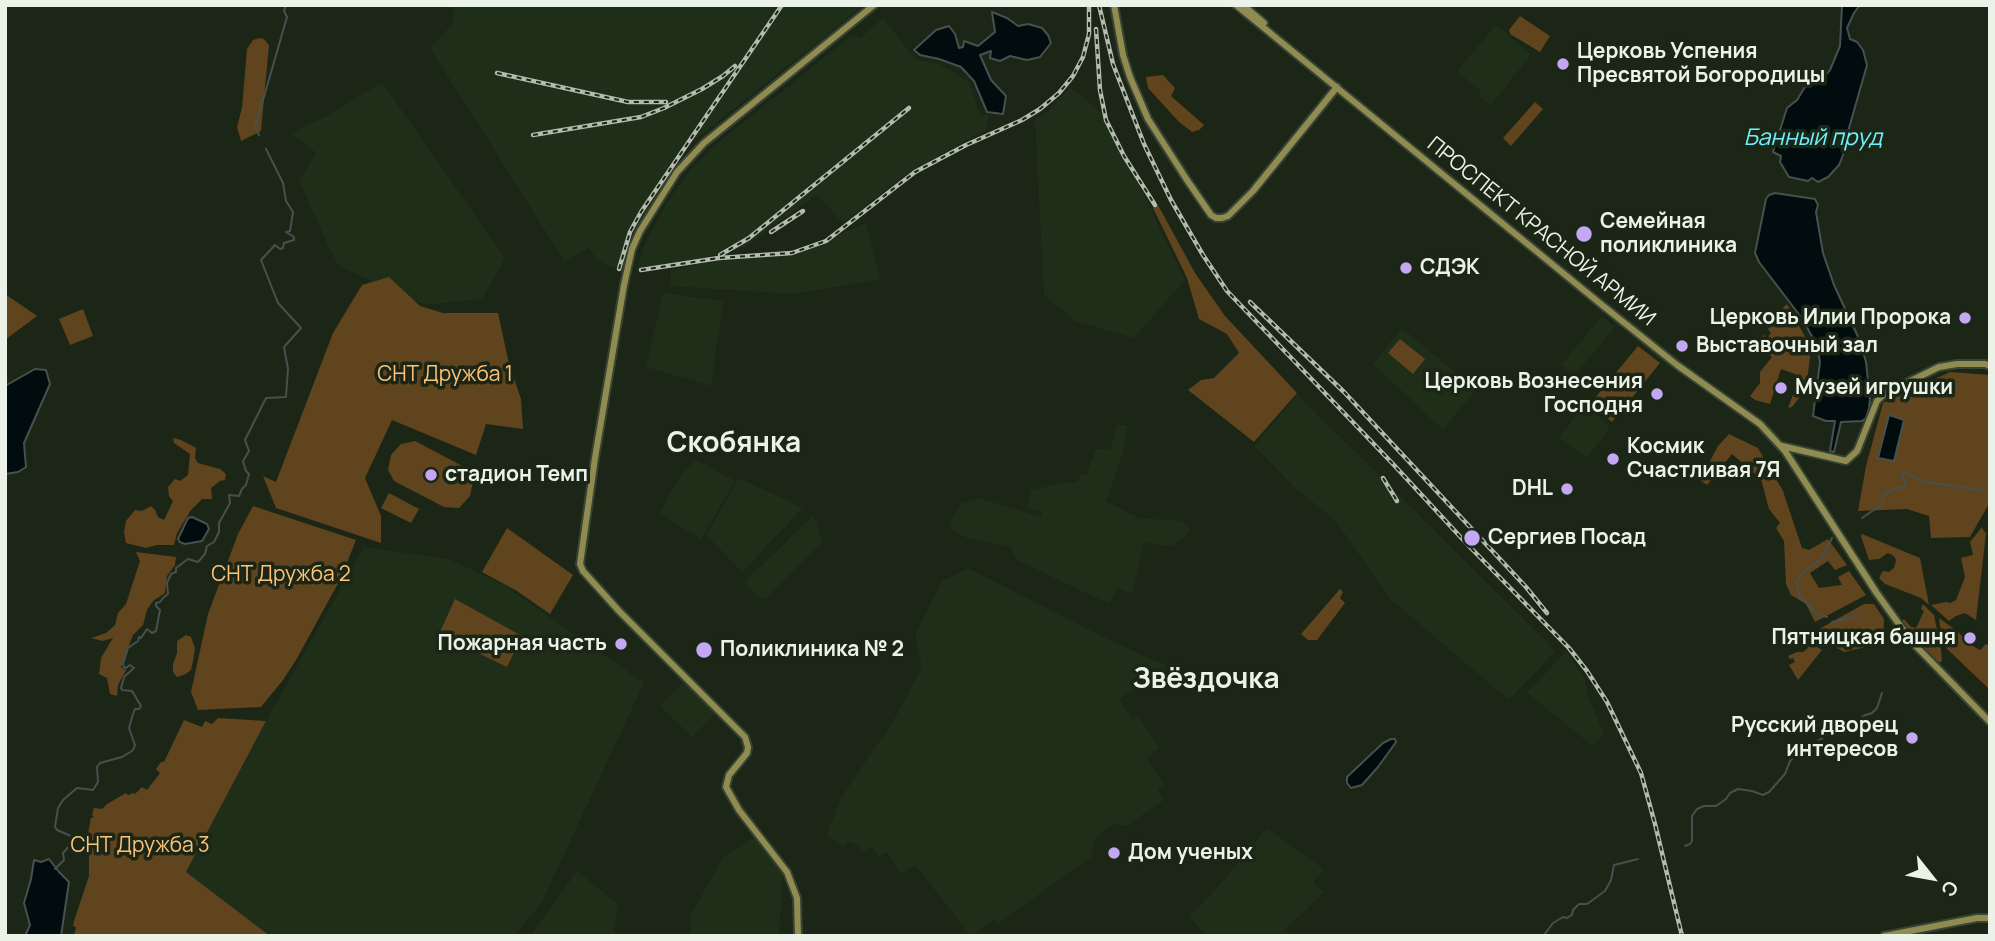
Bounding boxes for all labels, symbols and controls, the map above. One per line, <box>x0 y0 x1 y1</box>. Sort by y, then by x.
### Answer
place label: Церковь Успения Пресвятой Богородицы <box>1577 39 1825 89</box>
marker: Церковь Успения Пресвятой Богородицы <box>1555 56 1571 72</box>
water label: Банный пруд <box>1744 125 1882 153</box>
street label: ПРОСПЕКТ КРАСНОЙ АРМИИ <box>1422 132 1660 332</box>
place label: Семейная поликлиника <box>1600 209 1737 259</box>
marker: Семейная поликлиника <box>1574 224 1594 244</box>
place label: СДЭК <box>1420 255 1480 281</box>
marker: СДЭК <box>1398 260 1414 276</box>
place label: Церковь Илии Пророка <box>1710 305 1951 331</box>
marker: Церковь Илии Пророка <box>1957 310 1973 326</box>
place label: Выставочный зал <box>1696 333 1878 359</box>
marker: Выставочный зал <box>1674 338 1690 354</box>
park label: СНТ Дружба 1 <box>377 362 513 388</box>
place label: Церковь Вознесения Господня <box>1424 369 1643 419</box>
place label: Музей игрушки <box>1795 375 1953 401</box>
marker: Музей игрушки <box>1773 380 1789 396</box>
marker: Церковь Вознесения Господня <box>1649 386 1665 402</box>
district label: Скобянка <box>667 427 801 461</box>
place label: Космик Счастливая 7Я <box>1627 434 1780 484</box>
marker: Космик Счастливая 7Я <box>1605 451 1621 467</box>
place label: стадион Темп <box>445 462 588 488</box>
marker: стадион Темп <box>423 467 439 483</box>
place label: DHL <box>1512 476 1553 502</box>
marker: DHL <box>1559 481 1575 497</box>
place label: Сергиев Посад <box>1488 525 1646 551</box>
marker: Сергиев Посад <box>1462 528 1482 548</box>
park label: СНТ Дружба 2 <box>211 562 351 588</box>
place label: Пятницкая башня <box>1771 625 1956 651</box>
marker: Пятницкая башня <box>1962 630 1978 646</box>
place label: Пожарная часть <box>438 631 607 657</box>
marker: Пожарная часть <box>613 636 629 652</box>
place label: Поликлиника № 2 <box>720 637 904 663</box>
marker: Поликлиника № 2 <box>694 640 714 660</box>
district label: Звёздочка <box>1132 663 1280 697</box>
place label: Русский дворец интересов <box>1731 713 1898 763</box>
marker: Русский дворец интересов <box>1904 730 1920 746</box>
park label: СНТ Дружба 3 <box>70 833 210 859</box>
place label: Дом ученых <box>1128 840 1253 866</box>
north arrow <box>1897 843 1967 913</box>
marker: Дом ученых <box>1106 845 1122 861</box>
text: С <box>1935 876 1965 902</box>

